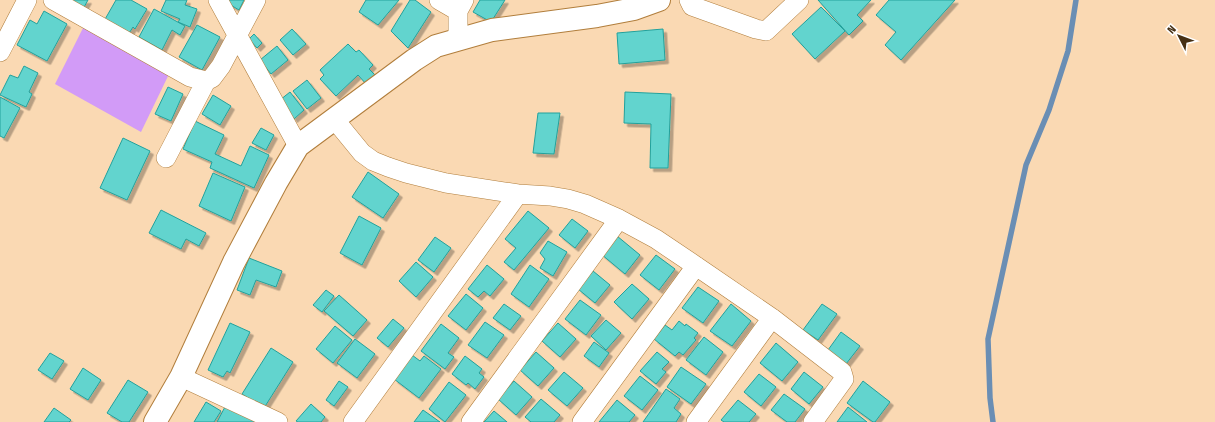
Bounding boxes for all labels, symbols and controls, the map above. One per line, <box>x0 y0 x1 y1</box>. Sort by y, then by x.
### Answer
north arrow <box>1159 16 1199 56</box>
text: N <box>1165 23 1179 36</box>

